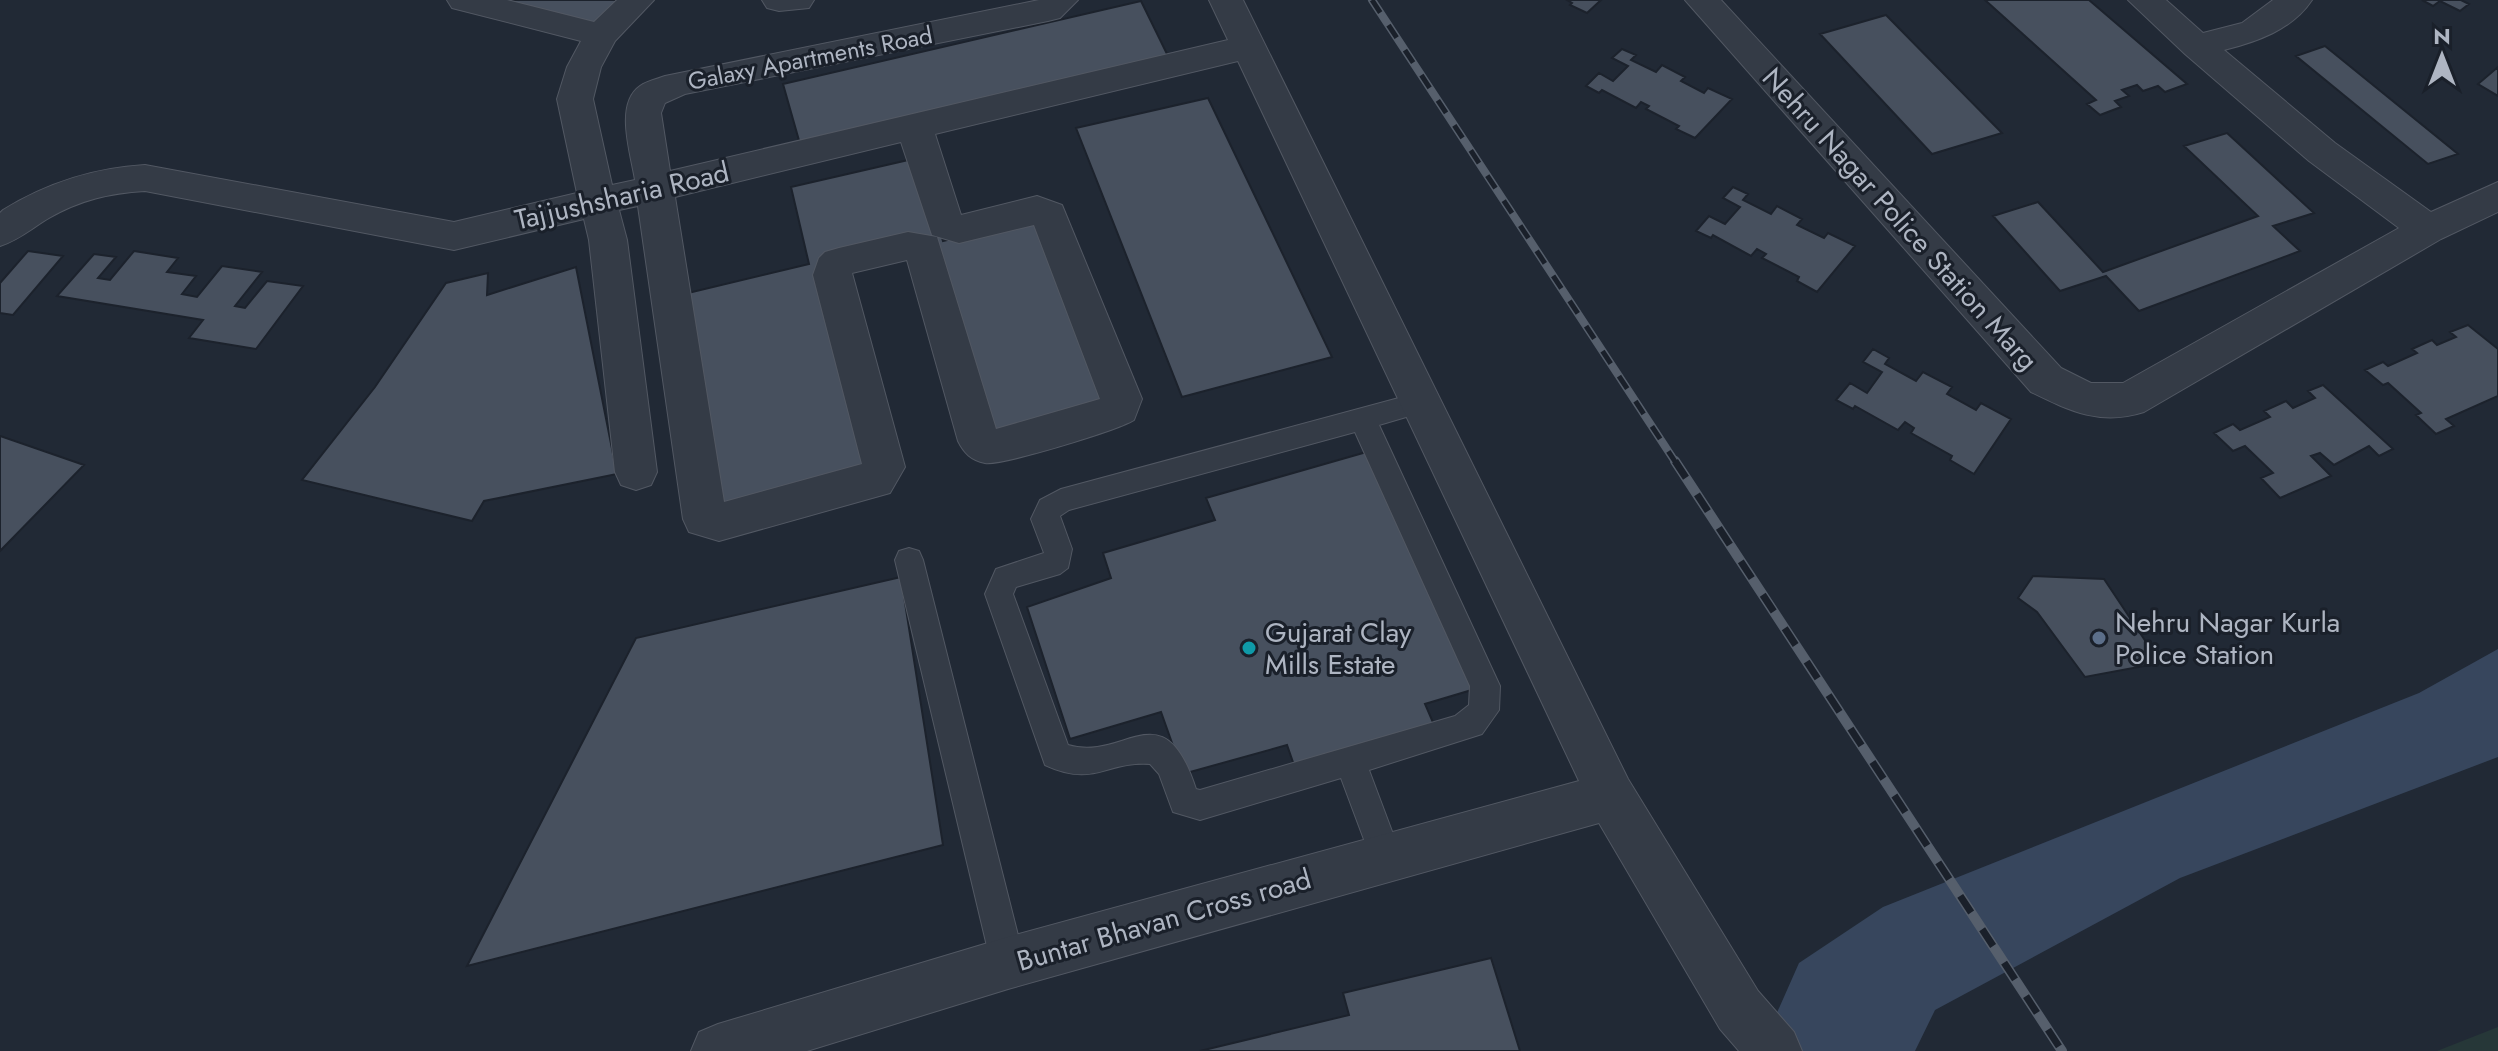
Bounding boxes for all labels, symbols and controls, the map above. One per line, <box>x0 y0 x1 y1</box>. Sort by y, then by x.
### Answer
north arrow <box>2402 16 2482 96</box>
street label: Galaxy Apartments Road <box>685 17 935 99</box>
text: N <box>2433 20 2451 52</box>
street label: Nehru Nagar Police Station Marg <box>1753 58 2047 380</box>
street label: Tajjushsharia Road <box>511 151 733 241</box>
place label: Nehru Nagar Kurla Police Station <box>2115 602 2340 675</box>
place label: Gujarat Clay Mills Estate <box>1265 612 1412 685</box>
marker: Nehru Nagar Kurla Police Station <box>2090 629 2108 647</box>
marker: Gujarat Clay Mills Estate <box>1240 639 1258 657</box>
street label: Buntar Bhavan Cross road <box>1012 858 1316 982</box>

